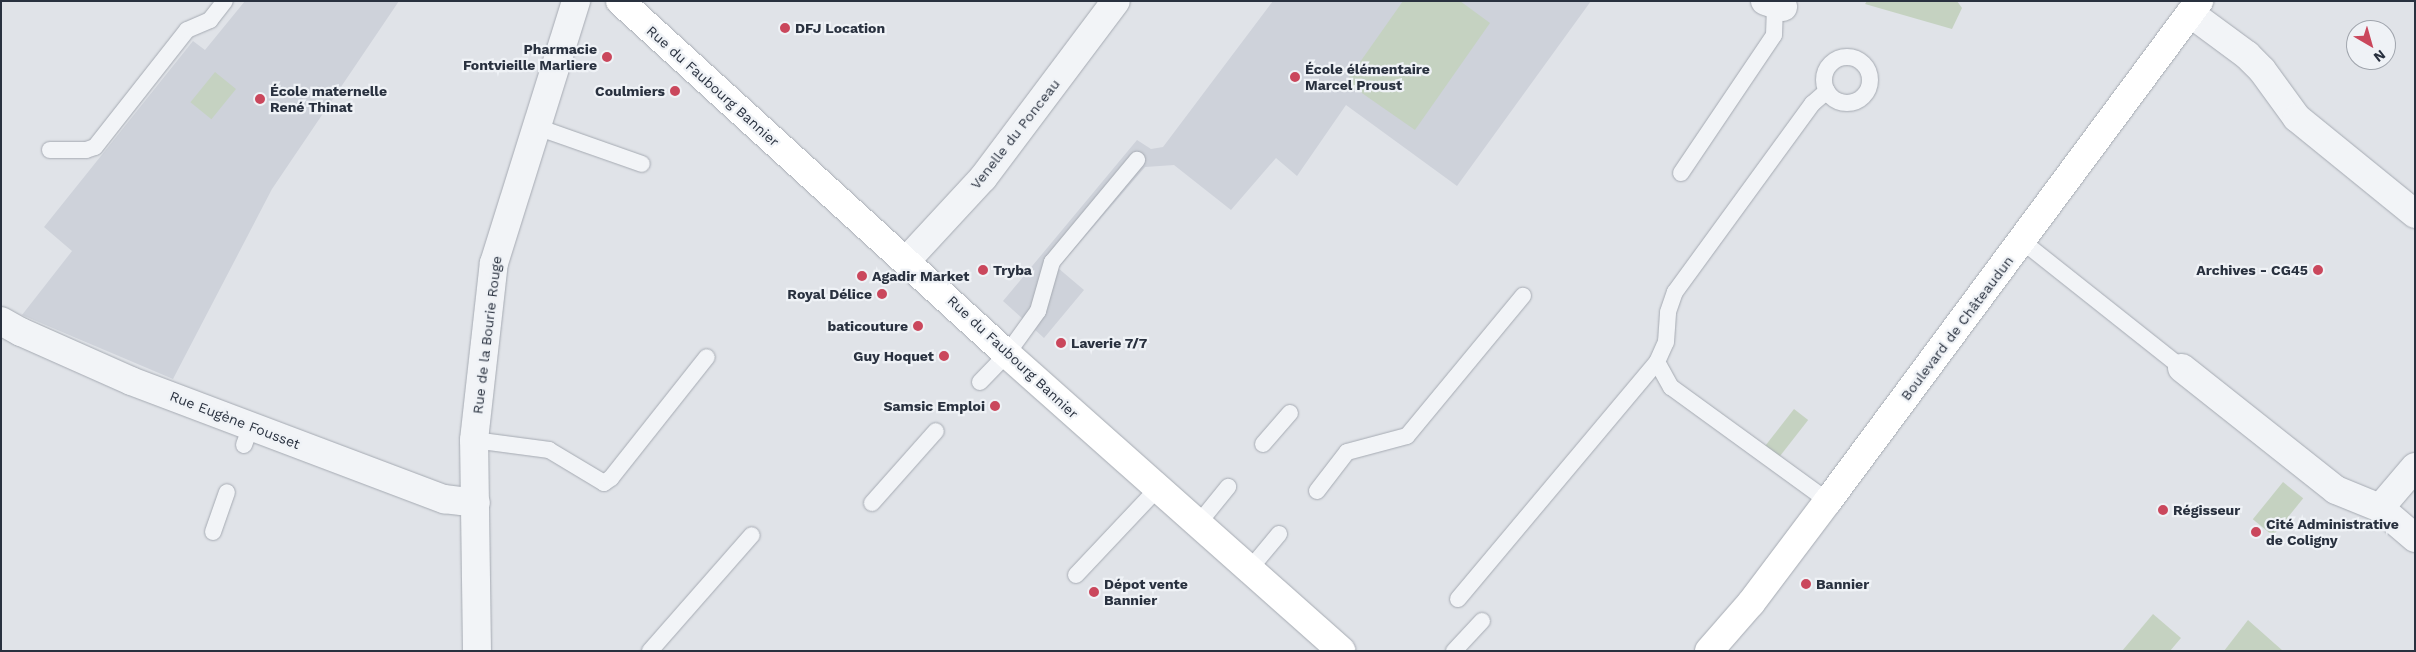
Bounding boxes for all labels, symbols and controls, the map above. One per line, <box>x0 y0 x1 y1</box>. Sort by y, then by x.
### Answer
place label: DFJ Location <box>795 20 885 36</box>
north arrow <box>2346 20 2396 70</box>
street label: Rue du Faubourg Bannier <box>643 22 783 150</box>
marker: DFJ Location <box>779 22 791 34</box>
place label: Pharmacie Fontvieille Marliere <box>463 41 597 74</box>
text: N <box>2371 47 2389 66</box>
marker: Pharmacie Fontvieille Marliere <box>601 51 613 63</box>
place label: École élémentaire Marcel Proust <box>1305 61 1430 94</box>
marker: École élémentaire Marcel Proust <box>1289 71 1301 83</box>
street label: Venelle du Ponceau <box>967 76 1063 192</box>
place label: École maternelle René Thinat <box>270 83 387 115</box>
place label: Coulmiers <box>595 83 665 99</box>
marker: Coulmiers <box>669 85 681 97</box>
marker: École maternelle René Thinat <box>254 93 266 105</box>
street label: Boulevard de Châteaudun <box>1897 252 2017 404</box>
street label: Rue de la Bourie Rouge <box>469 255 505 415</box>
place label: Tryba <box>993 262 1032 278</box>
place label: Archives - CG45 <box>2196 262 2308 278</box>
marker: Tryba <box>977 264 989 276</box>
marker: Archives - CG45 <box>2312 264 2324 276</box>
place label: Agadir Market <box>872 268 970 284</box>
marker: Agadir Market <box>856 270 868 282</box>
place label: Royal Délice <box>787 286 872 302</box>
marker: Royal Délice <box>876 288 888 300</box>
street label: Rue du Faubourg Bannier <box>944 292 1082 422</box>
place label: baticouture <box>827 318 908 334</box>
marker: baticouture <box>912 320 924 332</box>
place label: Laverie 7/7 <box>1071 335 1148 351</box>
marker: Laverie 7/7 <box>1055 337 1067 349</box>
place label: Guy Hoquet <box>853 348 934 364</box>
marker: Guy Hoquet <box>938 350 950 362</box>
street label: Rue Eugène Fousset <box>167 387 303 453</box>
place label: Samsic Emploi <box>883 398 985 414</box>
marker: Samsic Emploi <box>989 400 1001 412</box>
place label: Régisseur <box>2173 502 2240 518</box>
marker: Régisseur <box>2157 504 2169 516</box>
place label: Cité Administrative de Coligny <box>2266 516 2399 548</box>
marker: Cité Administrative de Coligny <box>2250 526 2262 538</box>
place label: Dépot vente Bannier <box>1104 576 1188 608</box>
place label: Bannier <box>1816 576 1869 592</box>
marker: Bannier <box>1800 578 1812 590</box>
marker: Dépot vente Bannier <box>1088 586 1100 598</box>

